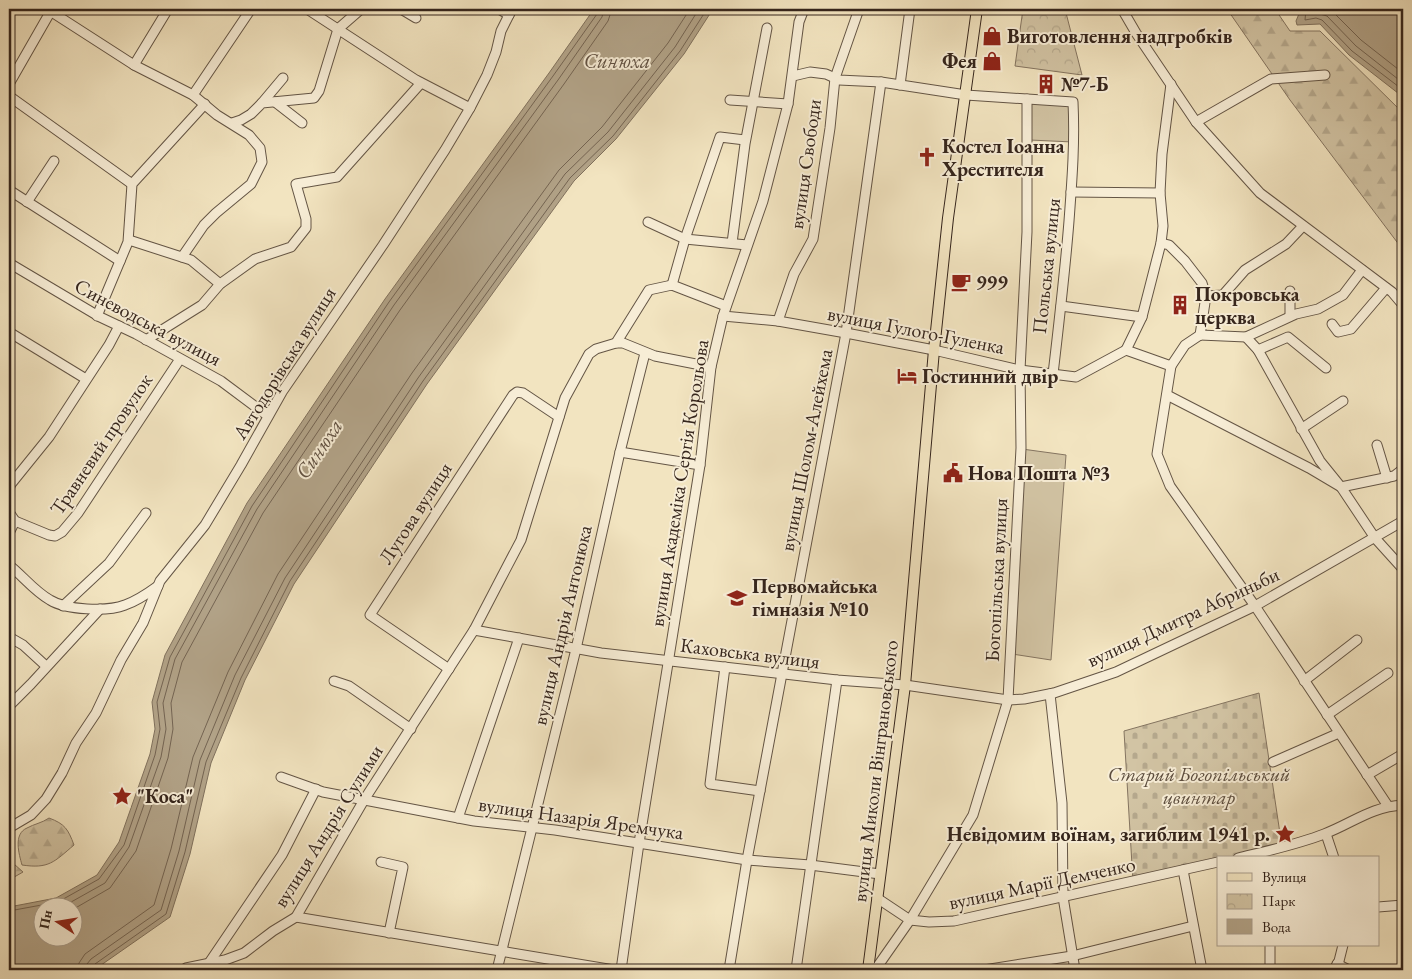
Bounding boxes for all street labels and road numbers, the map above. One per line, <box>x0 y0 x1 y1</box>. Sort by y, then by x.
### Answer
street label: вулиця Свободи <box>783 97 827 231</box>
street label: Польська вулиця <box>1026 197 1066 335</box>
street label: Синеводська вулиця <box>70 272 226 372</box>
street label: Автодорівська вулиця <box>226 282 342 445</box>
street label: вулиця Гулого-Гуленка <box>825 300 1007 360</box>
street label: вулиця Академіка Сергія Корольова <box>643 338 715 628</box>
street label: вулиця Шолом-Алейхема <box>774 347 838 553</box>
street label: Травневий провулок <box>44 368 158 520</box>
street label: Лугова вулиця <box>372 457 458 569</box>
street label: Богопільська вулиця <box>979 497 1013 663</box>
street label: вулиця Андрія Антонюка <box>526 522 598 728</box>
street label: вулиця Дмитра Абриньби <box>1083 561 1284 673</box>
street label: Каховська вулиця <box>679 632 821 674</box>
street label: вулиця Миколи Вінграновського <box>846 638 904 903</box>
street label: вулиця Андрія Сулими <box>267 739 389 912</box>
street label: вулиця Назарія Яремчука <box>477 791 685 845</box>
street label: вулиця Марії Демченко <box>946 850 1138 915</box>

